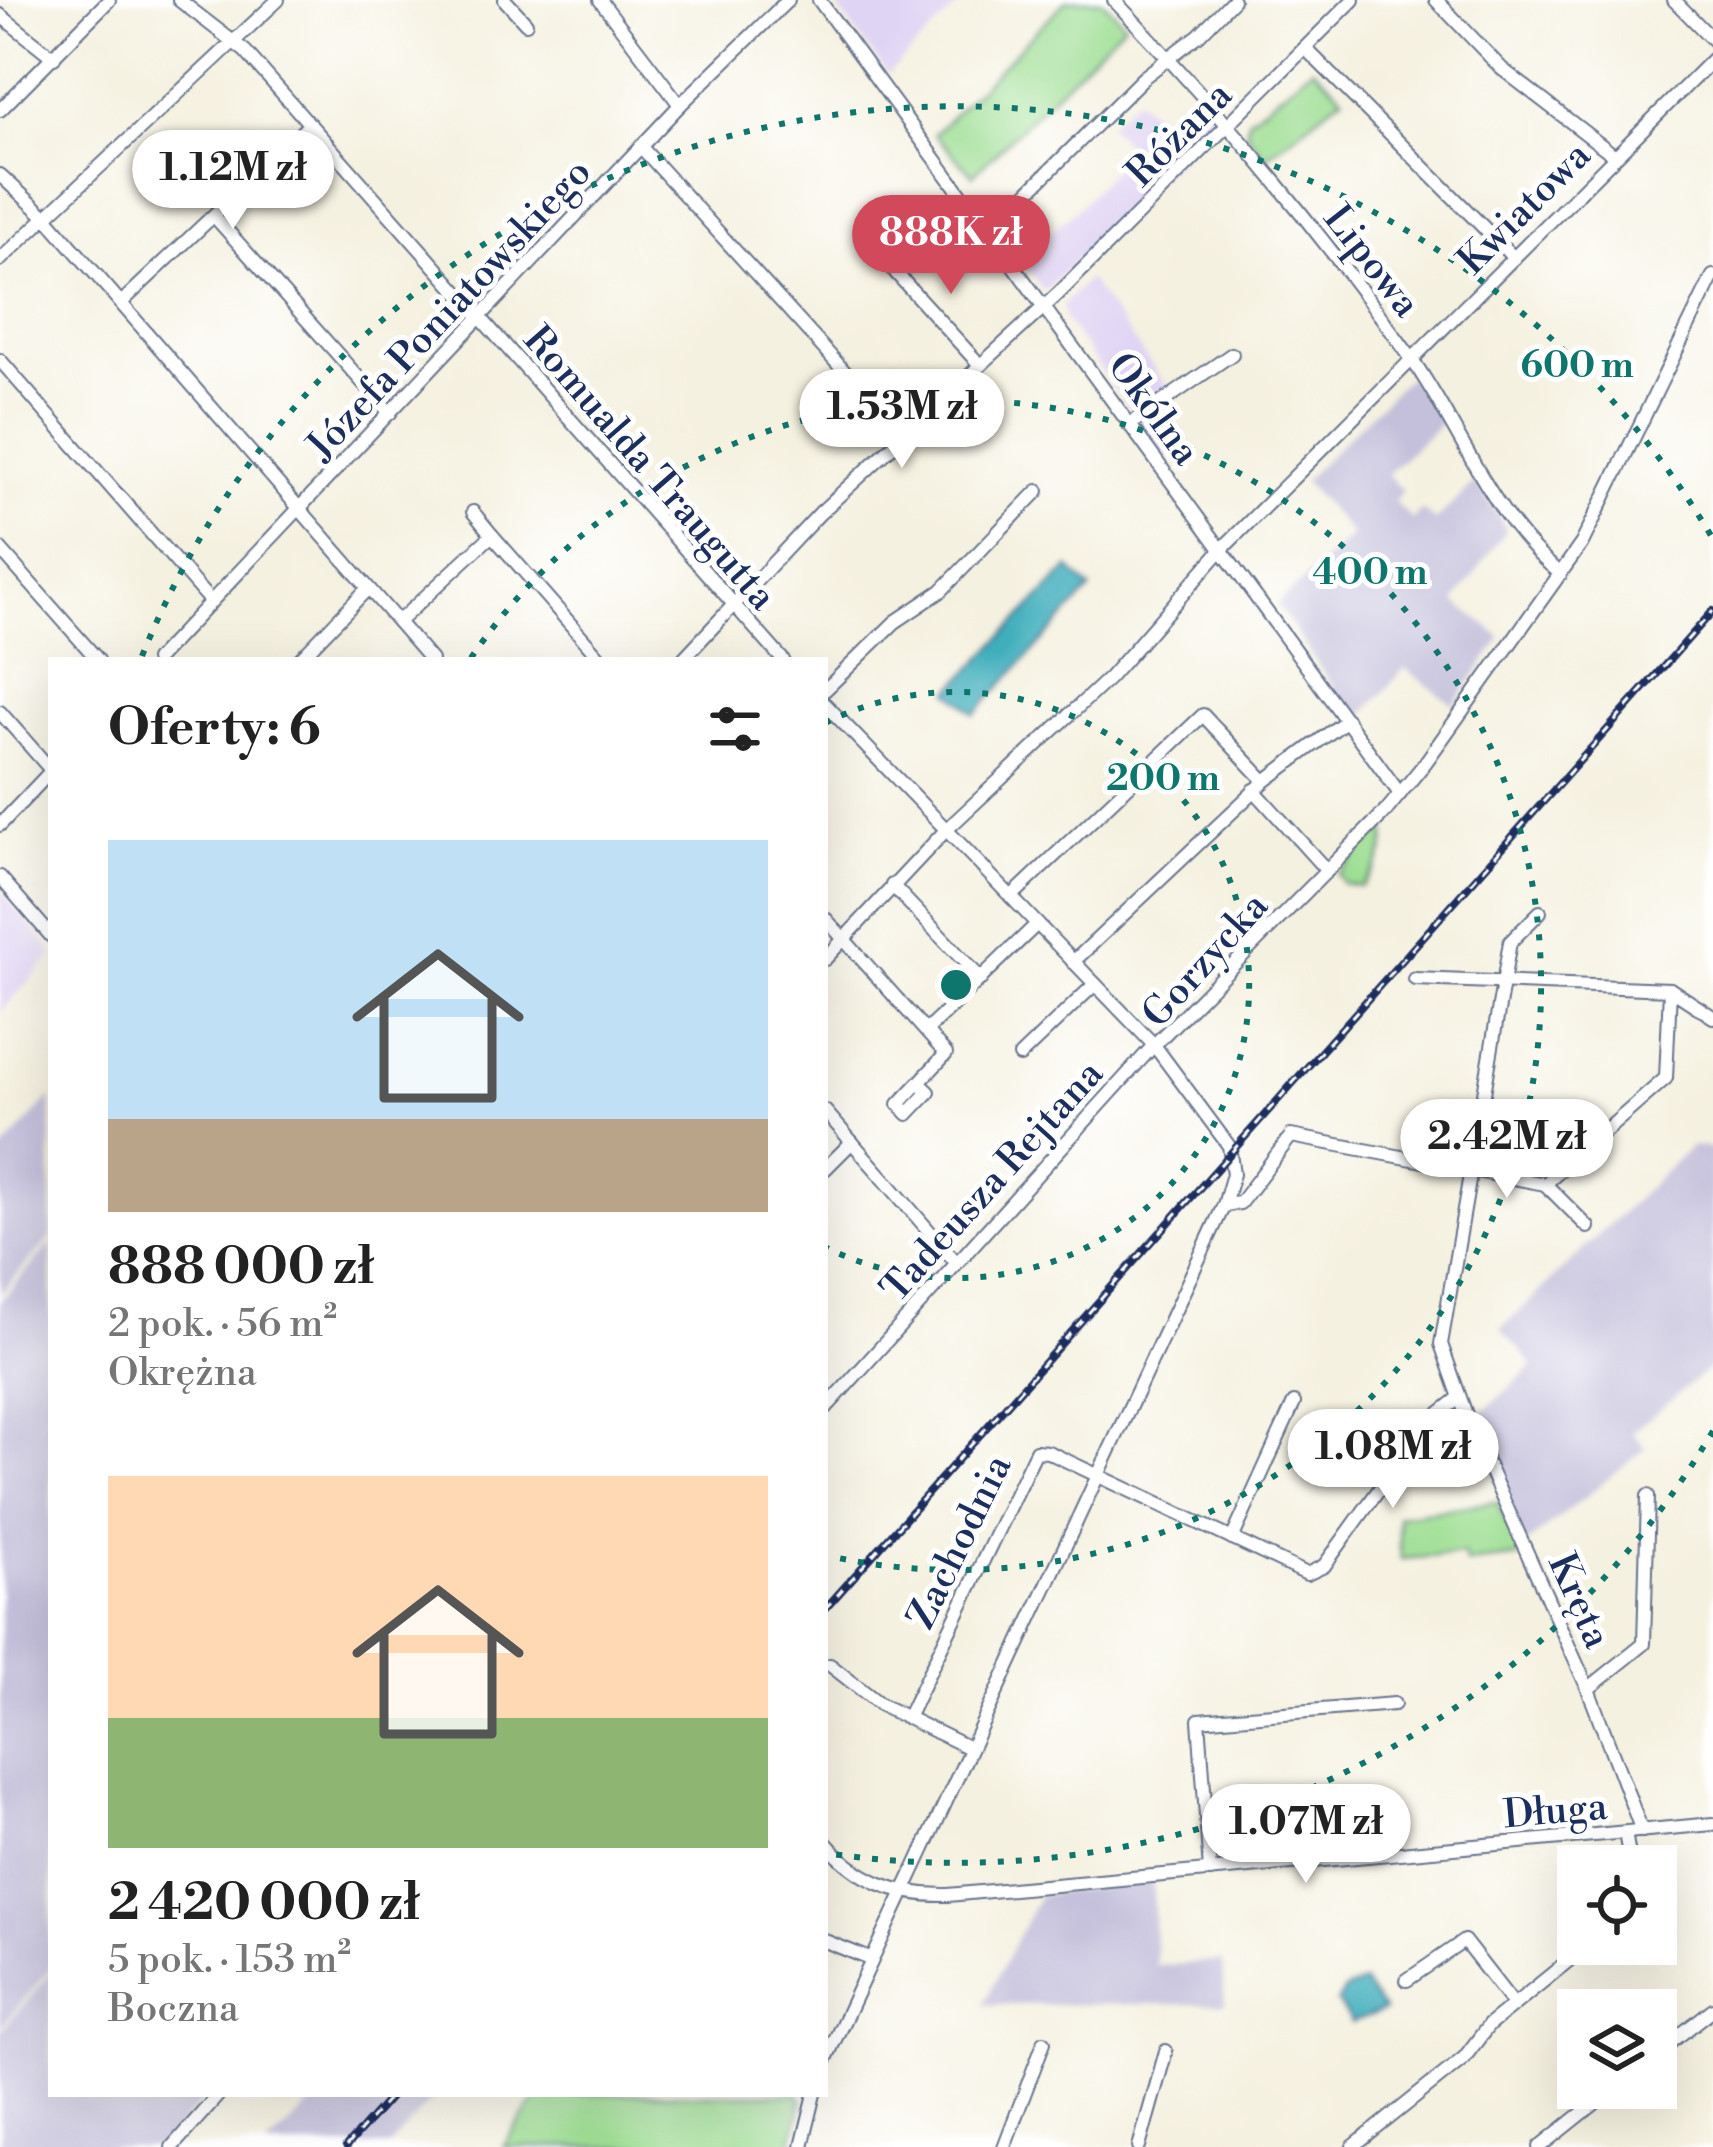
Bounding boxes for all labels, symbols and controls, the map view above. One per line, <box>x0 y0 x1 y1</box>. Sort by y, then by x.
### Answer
street label: Różana <box>1116 71 1243 198</box>
pin: 1.12M zł <box>109 130 357 232</box>
street label: Kwiatowa <box>1448 132 1602 286</box>
text: 1.12M zł <box>159 144 307 193</box>
street label: Józefa Poniatowskiego <box>296 149 602 472</box>
pin: 888K zł <box>840 195 1062 297</box>
street label: Lipowa <box>1312 195 1430 328</box>
text: 888K zł <box>879 209 1023 258</box>
street label: Romualda Traugutta <box>512 316 786 621</box>
street label: Okólna <box>1096 344 1210 475</box>
text: 600 m <box>1520 344 1634 389</box>
pin: 1.53M zł <box>778 369 1026 471</box>
text: 1.53M zł <box>826 383 978 432</box>
text: 400 m <box>1313 551 1428 596</box>
icon: filters <box>702 696 768 762</box>
text: Oferty: 6 <box>108 697 321 761</box>
text: 200 m <box>1106 757 1220 802</box>
street label: Gorzycka <box>1132 883 1280 1038</box>
icon: home <box>330 918 546 1134</box>
centre of rings <box>935 964 977 1006</box>
street label: Tadeusza Rejtana <box>871 1050 1115 1313</box>
pin: 2.42M zł <box>1383 1099 1631 1201</box>
text: 2.42M zł <box>1427 1113 1587 1162</box>
text: 888 000 zł <box>108 1236 374 1300</box>
text: 2 pok. · 56 m² <box>108 1300 337 1349</box>
text: Okrężna <box>108 1349 257 1398</box>
pin: 1.08M zł <box>1269 1409 1517 1511</box>
text: 1.08M zł <box>1315 1423 1471 1472</box>
street label: Zachodnia <box>897 1447 1024 1637</box>
street label: Kręta <box>1536 1546 1621 1656</box>
icon: home <box>330 1554 546 1770</box>
street label: Długa <box>1501 1783 1609 1840</box>
pin: 1.07M zł <box>1182 1784 1430 1886</box>
text: 1.07M zł <box>1229 1798 1383 1847</box>
map controls <box>1557 1845 1677 2109</box>
button: locate <box>1557 1845 1677 1965</box>
text: 2 420 000 zł <box>108 1872 420 1936</box>
text: 5 pok. · 153 m² <box>108 1936 351 1985</box>
text: Boczna <box>108 1985 239 2034</box>
button: layers <box>1557 1989 1677 2109</box>

